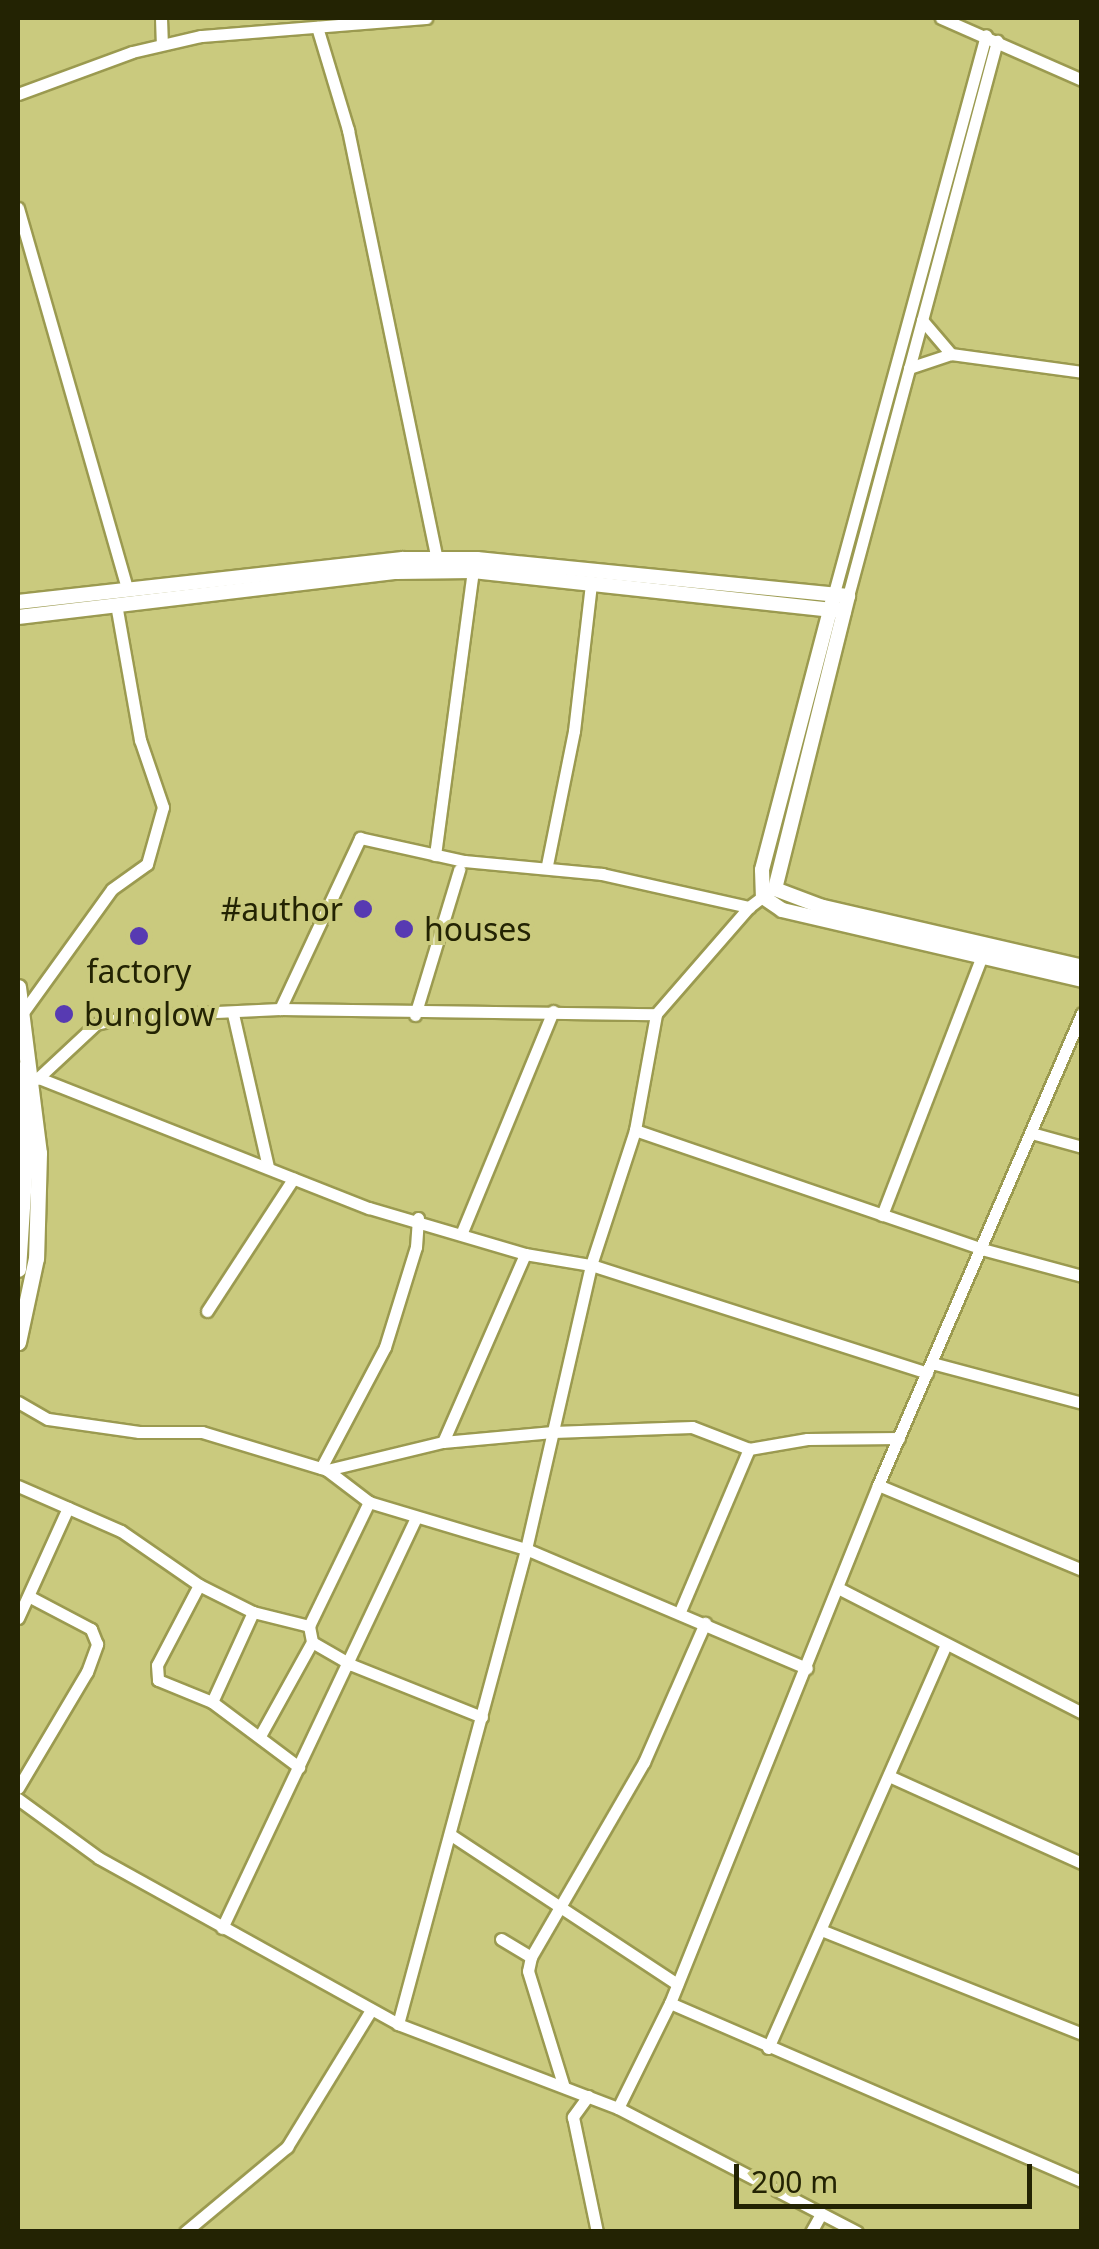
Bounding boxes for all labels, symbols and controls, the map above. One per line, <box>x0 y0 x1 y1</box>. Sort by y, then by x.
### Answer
place label: #author <box>221 890 343 928</box>
marker: #author <box>352 898 374 920</box>
place label: houses <box>424 910 532 948</box>
marker: houses <box>393 918 415 940</box>
marker: factory <box>128 925 150 947</box>
place label: factory <box>87 952 191 990</box>
place label: bunglow <box>84 995 215 1033</box>
marker: bunglow <box>53 1003 75 1025</box>
scale bar <box>739 2144 1036 2206</box>
text: 200 m <box>751 2161 838 2202</box>

